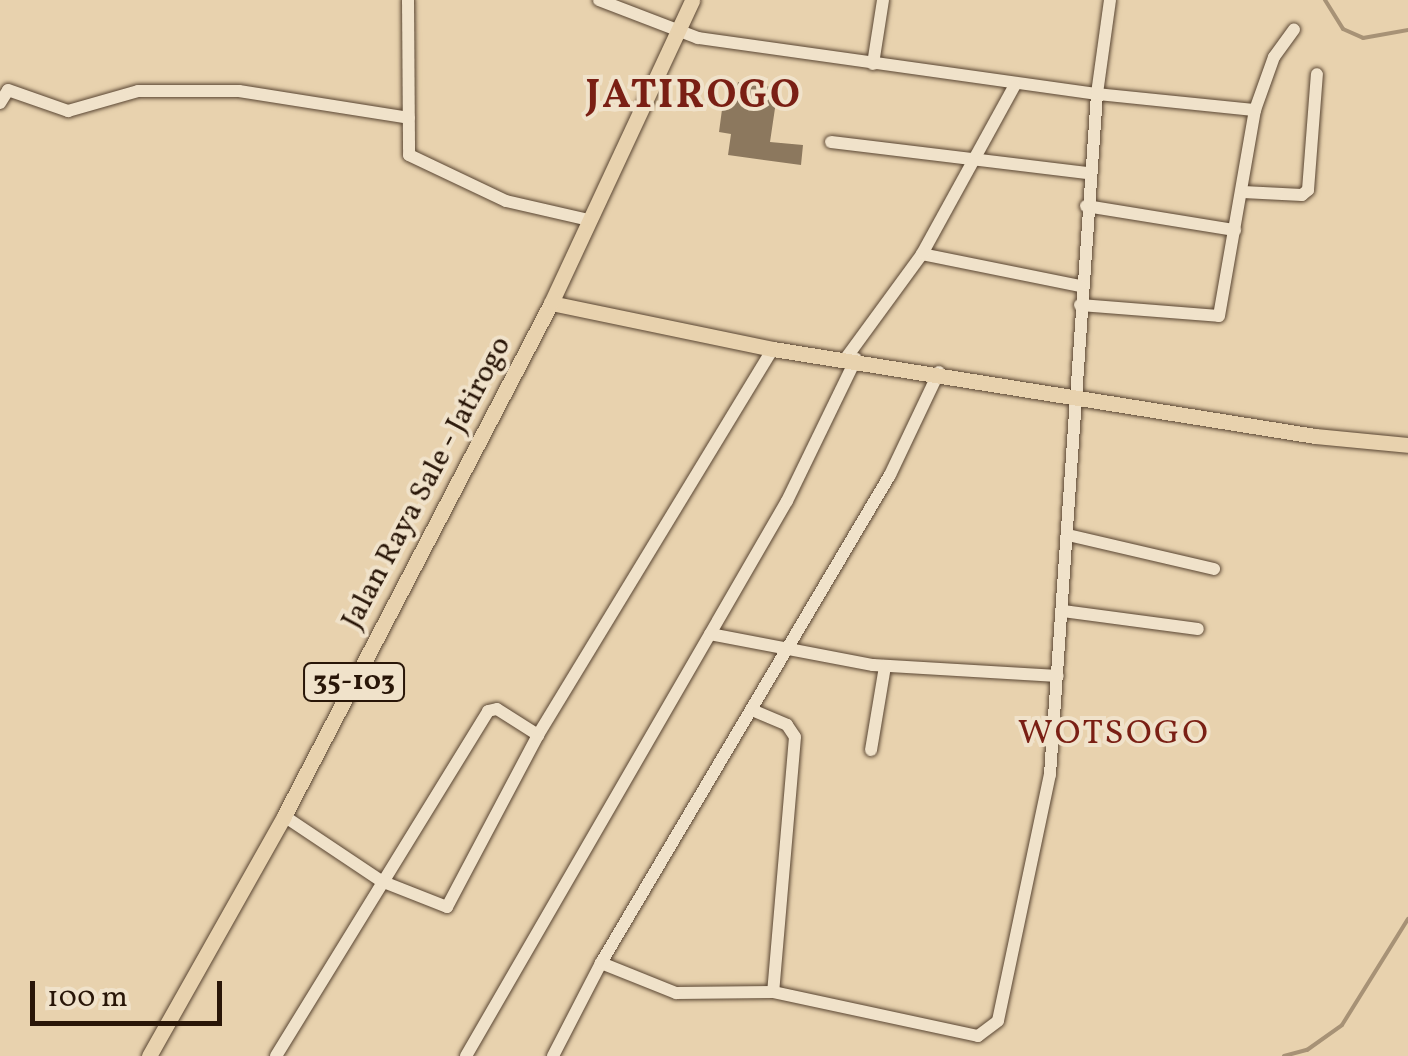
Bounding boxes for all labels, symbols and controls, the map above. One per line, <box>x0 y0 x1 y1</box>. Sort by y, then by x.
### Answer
district label: JATIROGO <box>586 73 802 121</box>
street label: Jalan Raya Sale - Jatirogo <box>334 330 520 636</box>
road number: 35-103 <box>302 659 406 705</box>
district label: WOTSOGO <box>1018 713 1210 755</box>
scale bar <box>35 961 228 1023</box>
text: 100 m <box>47 977 128 1019</box>

